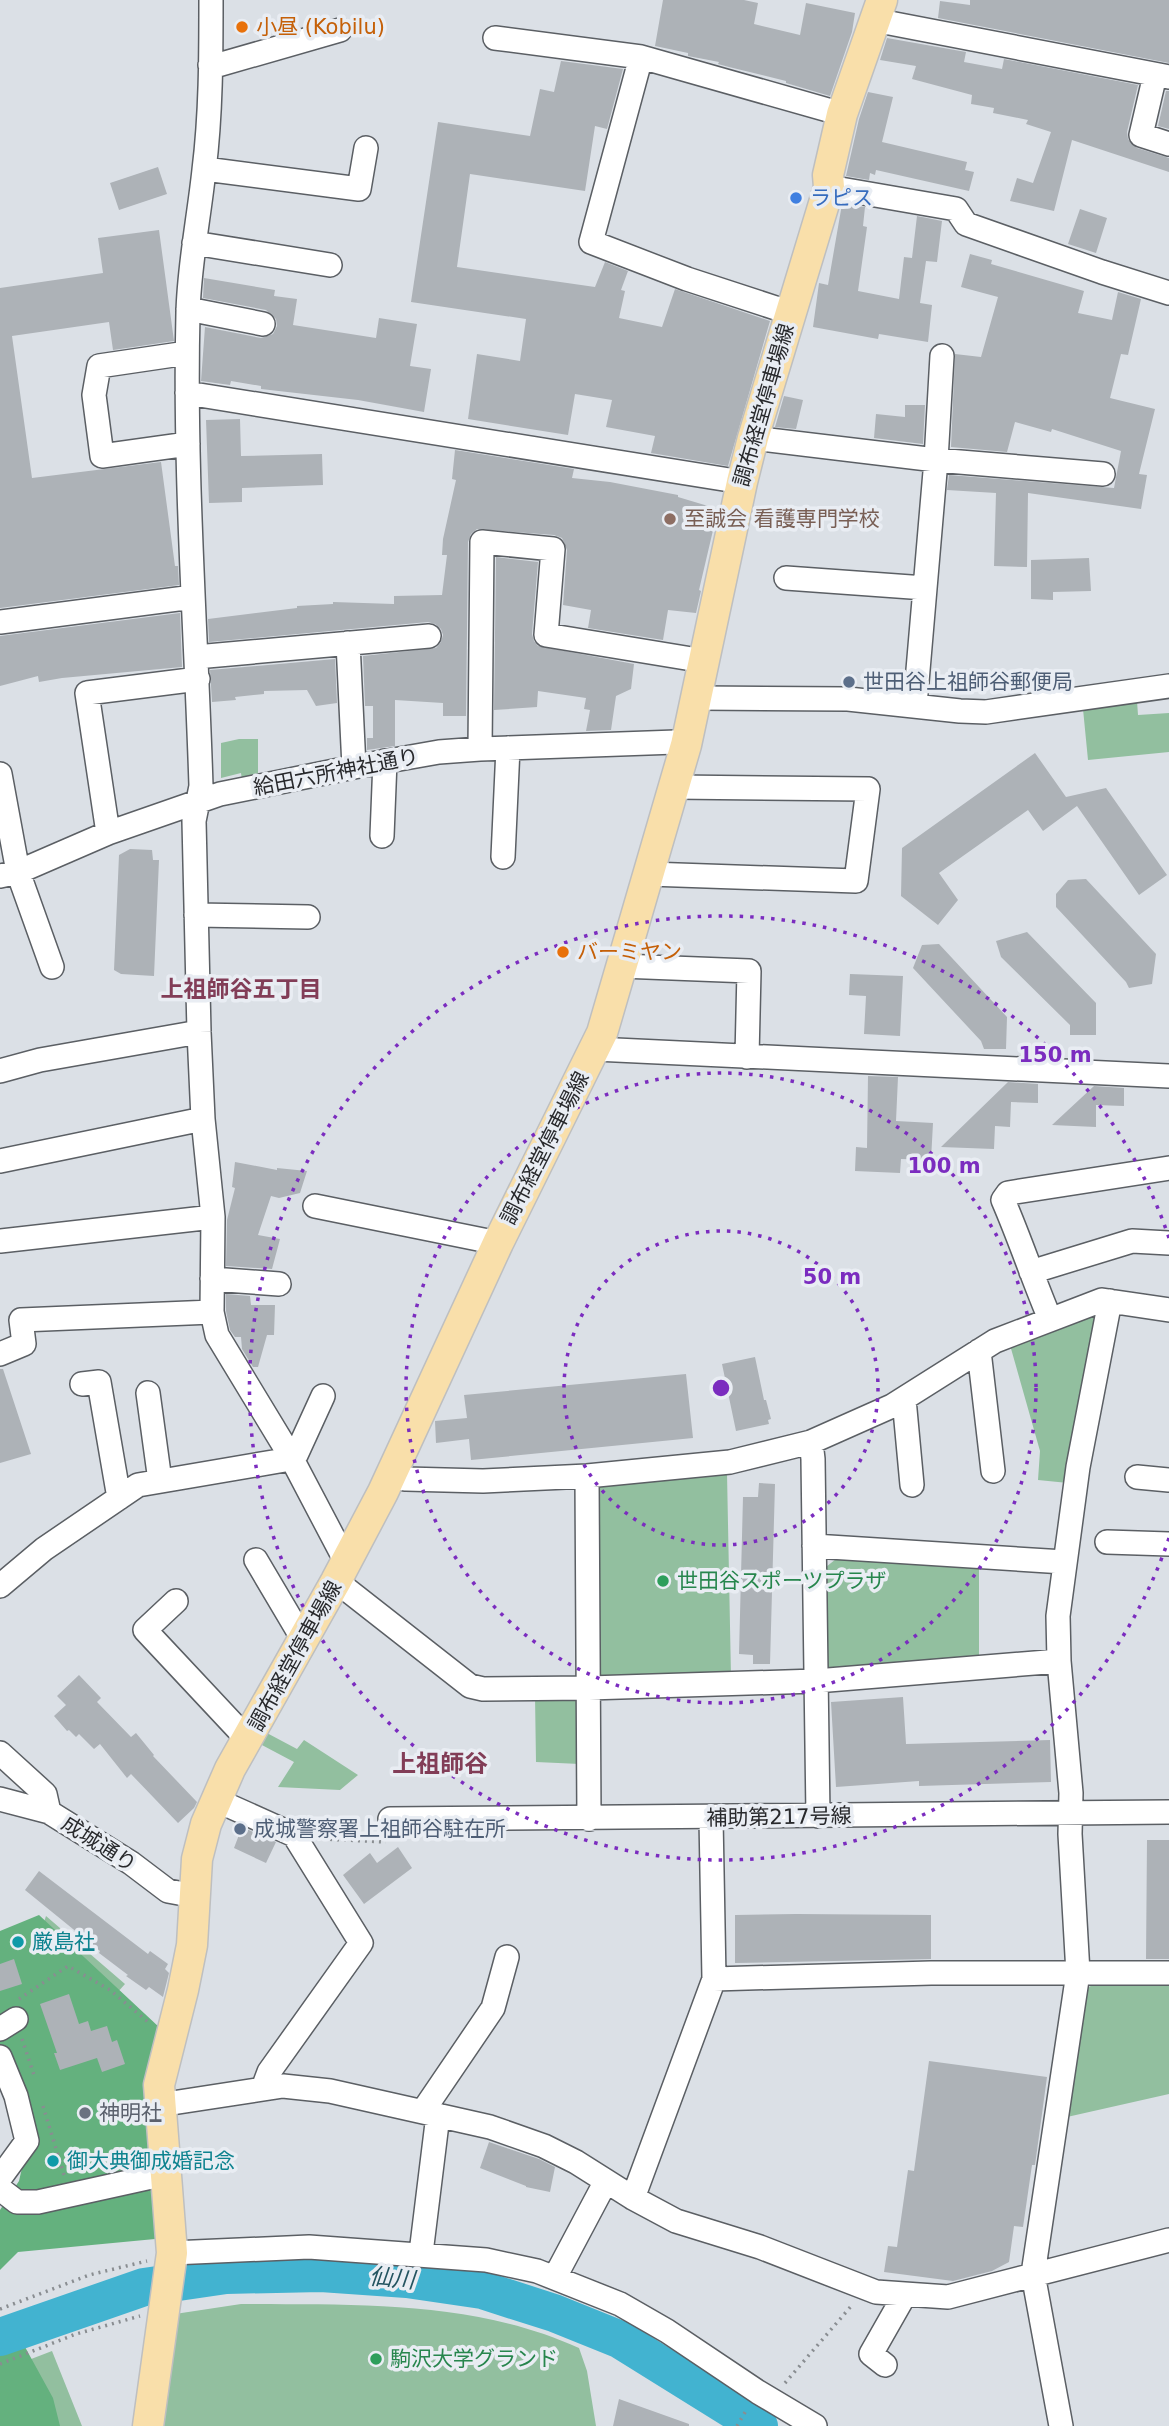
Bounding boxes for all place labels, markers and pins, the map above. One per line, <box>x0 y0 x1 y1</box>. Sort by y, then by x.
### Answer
place label: 小昼 (Kobilu) <box>256 15 385 39</box>
marker: 小昼 (Kobilu) <box>234 19 250 35</box>
place label: ラピス <box>810 186 873 210</box>
marker: ラピス <box>788 190 804 206</box>
place label: 至誠会 看護専門学校 <box>684 507 880 531</box>
marker: 至誠会 看護専門学校 <box>662 511 678 527</box>
place label: 世田谷上祖師谷郵便局 <box>863 670 1073 694</box>
marker: 世田谷上祖師谷郵便局 <box>841 674 857 690</box>
place label: バーミヤン <box>577 940 682 964</box>
marker: バーミヤン <box>555 944 571 960</box>
centre of rings <box>709 1376 733 1400</box>
place label: 世田谷スポーツプラザ <box>677 1569 887 1593</box>
marker: 世田谷スポーツプラザ <box>655 1573 671 1589</box>
place label: 成城警察署上祖師谷駐在所 <box>254 1817 506 1841</box>
marker: 成城警察署上祖師谷駐在所 <box>232 1821 248 1837</box>
place label: 厳島社 <box>32 1930 95 1954</box>
marker: 厳島社 <box>10 1934 26 1950</box>
place label: 神明社 <box>99 2101 162 2125</box>
marker: 神明社 <box>77 2105 93 2121</box>
place label: 御大典御成婚記念 <box>67 2149 235 2173</box>
marker: 御大典御成婚記念 <box>45 2153 61 2169</box>
place label: 駒沢大学グランド <box>390 2347 558 2371</box>
marker: 駒沢大学グランド <box>368 2351 384 2367</box>

